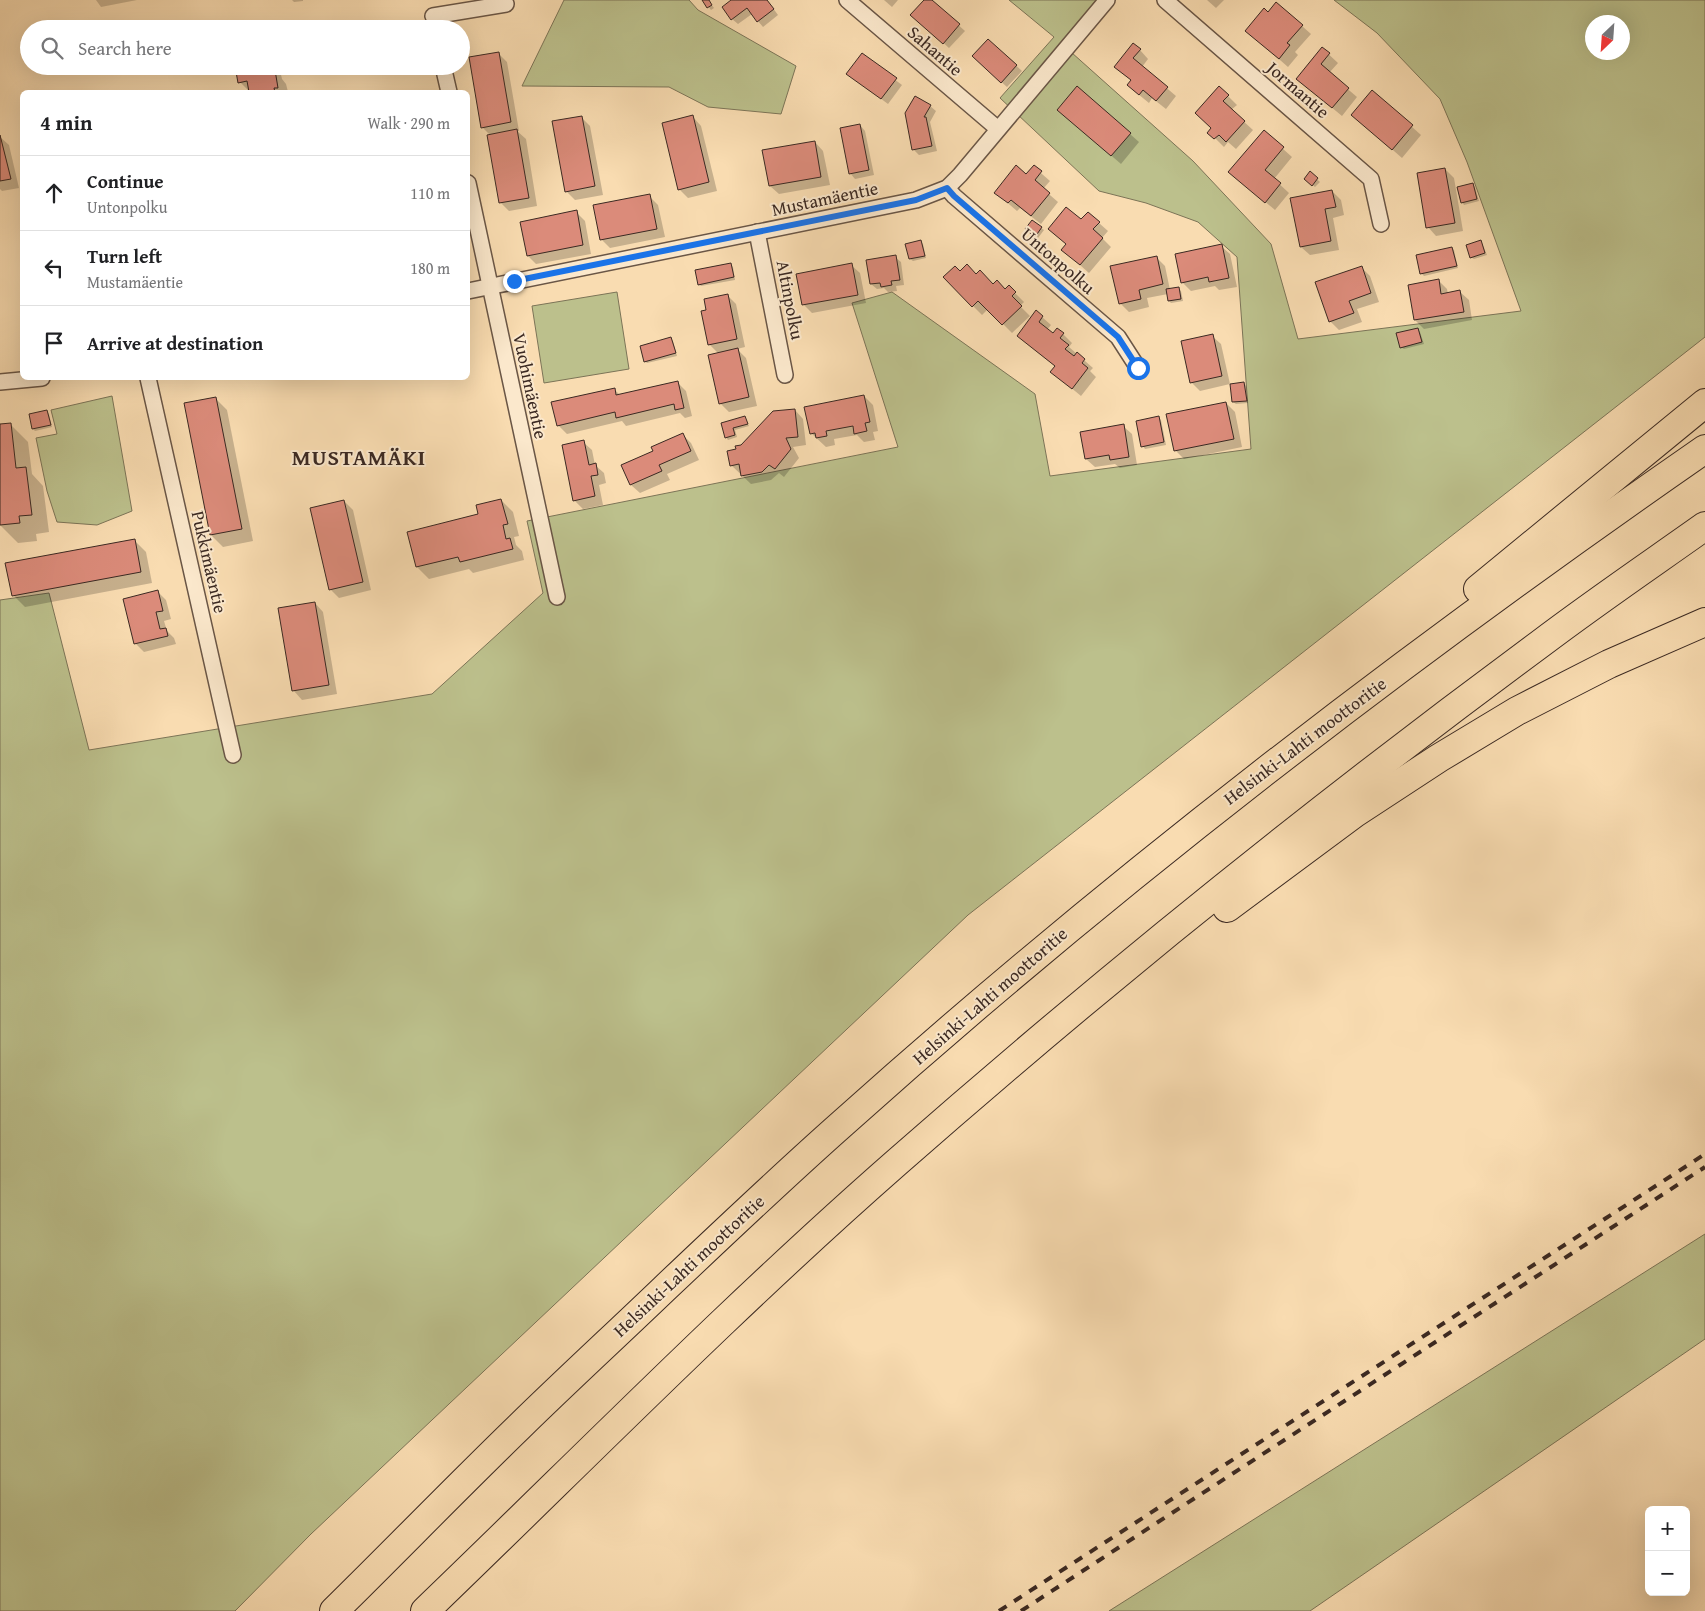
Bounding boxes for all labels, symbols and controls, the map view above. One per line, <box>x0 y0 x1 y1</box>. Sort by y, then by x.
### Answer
north arrow <box>1585 15 1630 60</box>
street label: Sahantie <box>902 19 969 82</box>
search box <box>20 20 470 75</box>
icon: search <box>38 34 66 62</box>
text: Search here <box>78 34 172 62</box>
street label: Jormantie <box>1259 53 1336 125</box>
text: 4 min <box>40 107 92 138</box>
text: Walk · 290 m <box>367 111 450 135</box>
text: Continue <box>87 167 164 195</box>
street label: Mustamäentie <box>769 174 881 223</box>
icon: ahead <box>40 179 68 207</box>
text: 110 m <box>410 181 450 205</box>
text: Untonpolku <box>87 195 167 219</box>
street label: Untonpolku <box>1015 221 1102 301</box>
text: Turn left <box>87 242 162 270</box>
icon: left <box>40 254 68 282</box>
text: 180 m <box>410 256 450 280</box>
street label: Altinpolku <box>770 258 811 342</box>
text: Mustamäentie <box>87 270 183 294</box>
route end <box>503 270 526 293</box>
icon: arrive <box>40 329 68 357</box>
text: Arrive at destination <box>87 329 263 357</box>
street label: Vuohimäentie <box>506 331 555 441</box>
route start <box>1127 357 1150 380</box>
district label: MUSTAMÄKI <box>292 441 426 473</box>
street label: Pukkimäentie <box>185 508 234 616</box>
street label: Helsinki-Lahti moottoritie <box>1217 670 1392 811</box>
street label: Helsinki-Lahti moottoritie <box>906 920 1073 1071</box>
street label: Helsinki-Lahti moottoritie <box>607 1188 770 1343</box>
map controls <box>1645 1506 1690 1596</box>
button: + <box>1645 1506 1690 1551</box>
button: − <box>1645 1551 1690 1596</box>

